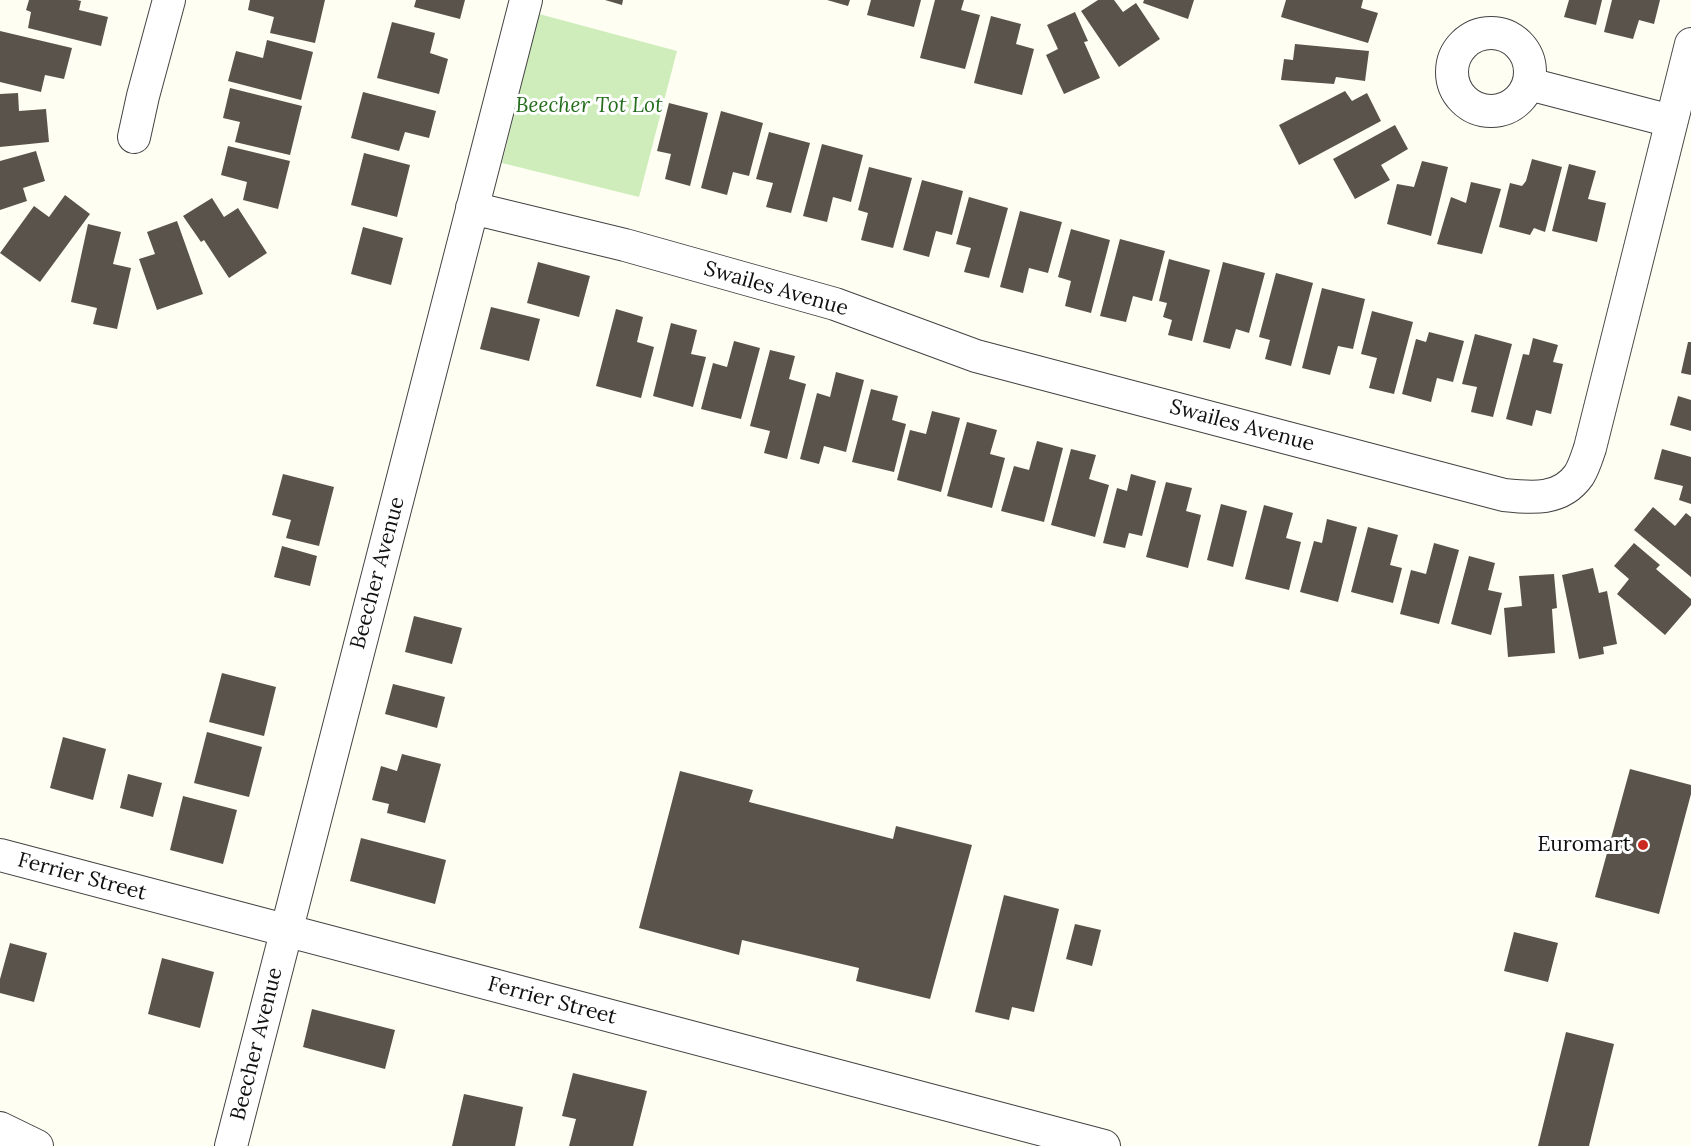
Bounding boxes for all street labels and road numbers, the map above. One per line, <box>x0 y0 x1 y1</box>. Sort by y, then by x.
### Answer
street label: Swailes Avenue <box>701 256 851 322</box>
street label: Swailes Avenue <box>1167 395 1317 457</box>
street label: Beecher Avenue <box>346 494 410 652</box>
street label: Ferrier Street <box>15 848 149 906</box>
street label: Beecher Avenue <box>226 965 288 1123</box>
street label: Ferrier Street <box>485 972 619 1030</box>

